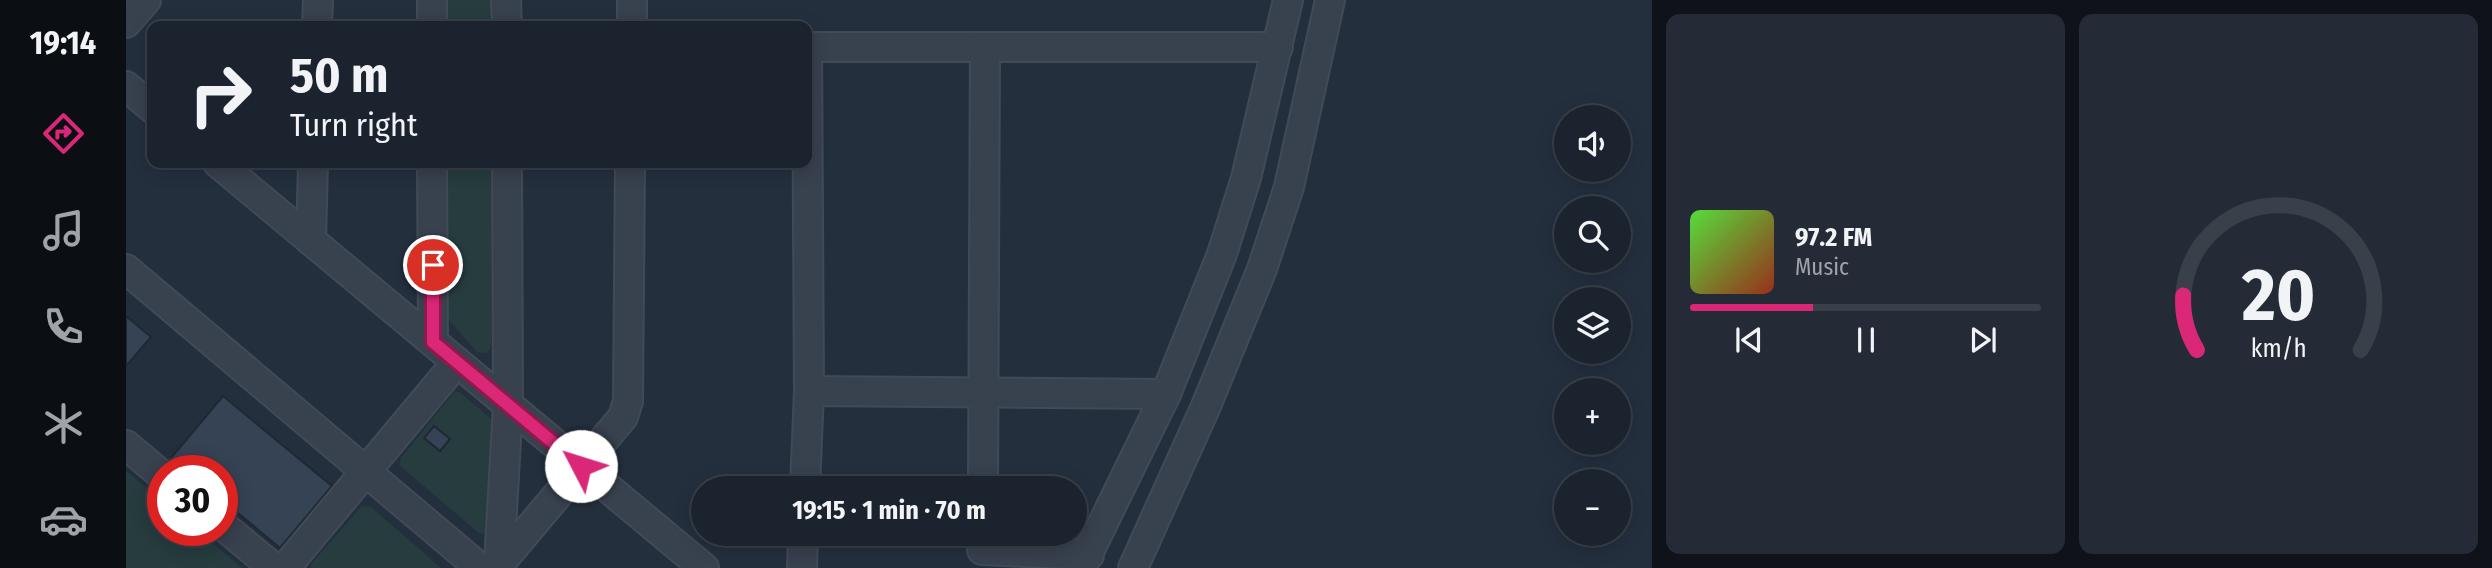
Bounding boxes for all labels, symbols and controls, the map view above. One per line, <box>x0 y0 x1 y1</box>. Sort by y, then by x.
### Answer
text: 19:14 <box>30 24 96 62</box>
text: 50 m <box>290 46 388 105</box>
icon: right <box>175 49 266 140</box>
map controls <box>1554 105 1631 546</box>
button: sound <box>1554 105 1631 182</box>
text: Turn right <box>290 106 417 144</box>
icon: directions <box>39 109 88 158</box>
button: search <box>1554 196 1631 273</box>
icon: music <box>39 206 88 255</box>
text: 97.2 FM <box>1795 222 1872 253</box>
pin <box>403 235 463 295</box>
icon: arrive <box>414 246 452 284</box>
text: 20 <box>2241 252 2315 339</box>
text: Music <box>1795 253 1849 281</box>
button: layers <box>1554 287 1631 364</box>
icon: phone <box>39 302 88 351</box>
icon: previous <box>1730 321 1768 359</box>
icon: pause <box>1847 321 1885 359</box>
icon: next <box>1964 321 2002 359</box>
text: km/h <box>2251 334 2306 364</box>
button: + <box>1554 378 1631 455</box>
icon: climate <box>39 399 88 448</box>
position arrow <box>544 429 618 503</box>
speed limit sign: 30 <box>147 455 238 546</box>
button: − <box>1554 469 1631 546</box>
icon: car <box>39 495 88 544</box>
text: 19:15 · 1 min · 70 m <box>792 495 986 526</box>

